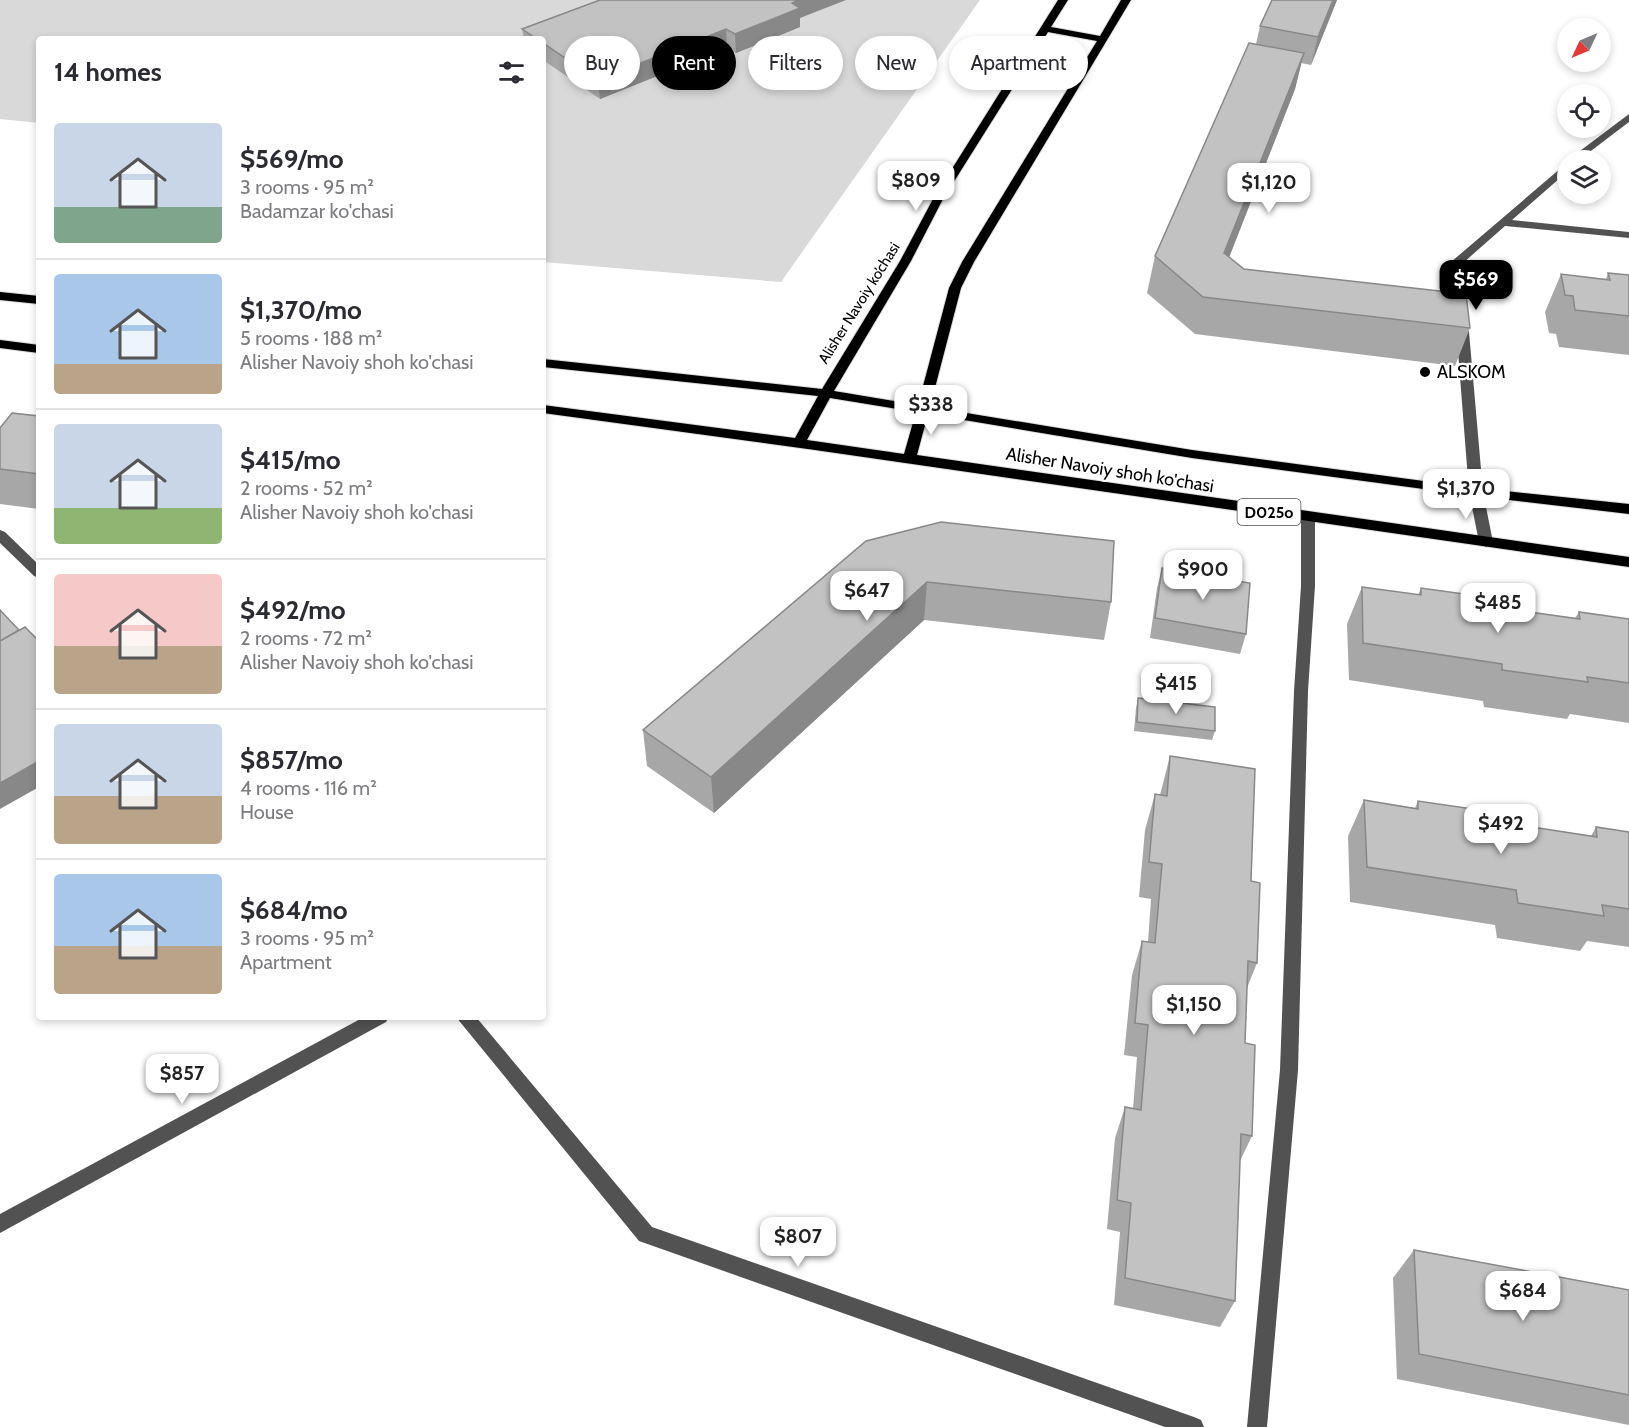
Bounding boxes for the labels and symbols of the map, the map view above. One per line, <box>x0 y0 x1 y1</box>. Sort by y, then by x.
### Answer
north arrow <box>1557 18 1611 72</box>
pin: $809 <box>880 161 952 212</box>
pin: $1,120 <box>1220 163 1318 214</box>
street label: Alisher Navoiy ko’chasi <box>814 239 904 367</box>
pin: $569 <box>1440 260 1512 311</box>
place label: ALSKOM <box>1437 361 1506 383</box>
marker: ALSKOM <box>1418 365 1432 379</box>
pin: $338 <box>895 385 967 436</box>
street label: Alisher Navoiy shoh ko'chasi <box>1004 443 1216 497</box>
pin: $1,370 <box>1417 469 1515 520</box>
road number: D025o <box>1238 499 1300 525</box>
pin: $900 <box>1167 550 1239 601</box>
pin: $647 <box>831 571 903 622</box>
pin: $485 <box>1462 583 1534 634</box>
pin: $415 <box>1140 664 1212 715</box>
pin: $492 <box>1465 804 1537 855</box>
pin: $1,150 <box>1145 985 1243 1036</box>
pin: $857 <box>146 1054 218 1105</box>
pin: $807 <box>762 1217 834 1268</box>
pin: $684 <box>1487 1271 1559 1322</box>

